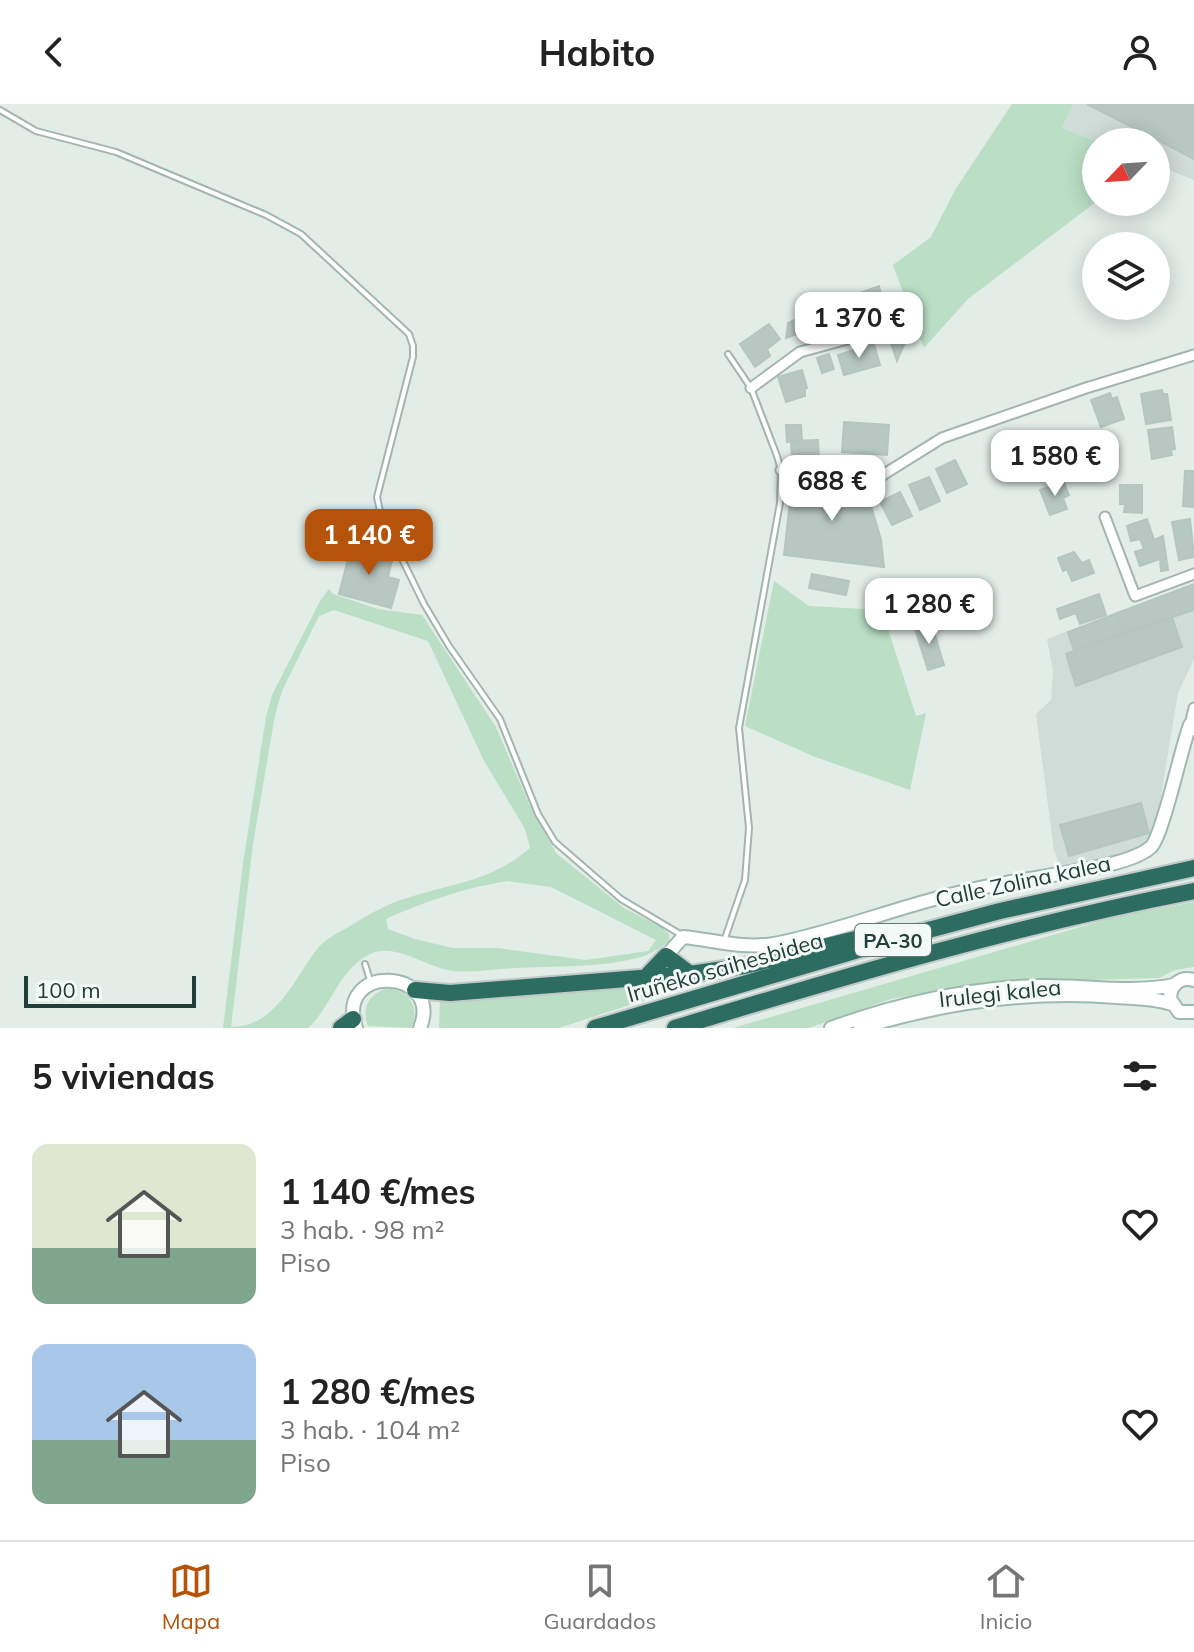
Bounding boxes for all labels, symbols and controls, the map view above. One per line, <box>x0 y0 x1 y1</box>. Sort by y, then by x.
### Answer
icon: back <box>32 30 76 74</box>
text: Habito <box>539 30 655 75</box>
icon: person <box>1118 30 1162 74</box>
north arrow <box>1082 128 1170 216</box>
map controls <box>1082 128 1170 320</box>
button: layers <box>1082 232 1170 320</box>
pin: 1 370 € <box>785 292 933 360</box>
text: 1 370 € <box>813 301 905 334</box>
pin: 1 580 € <box>981 430 1129 498</box>
text: 1 580 € <box>1009 439 1101 472</box>
pin: 688 € <box>776 455 888 523</box>
text: 688 € <box>797 464 867 497</box>
pin: 1 140 € <box>295 509 443 577</box>
text: 1 140 € <box>323 518 415 551</box>
pin: 1 280 € <box>855 578 1003 646</box>
text: 1 280 € <box>883 587 975 620</box>
street label: Calle Zolina kalea <box>933 849 1113 913</box>
road number: PA-30 <box>855 924 931 956</box>
street label: Iruñeko saihesbidea <box>624 926 826 1008</box>
scale bar <box>24 972 196 1008</box>
street label: Irulegi kalea <box>938 973 1062 1013</box>
text: 100 m <box>36 976 101 1004</box>
icon: filters <box>1118 1054 1162 1098</box>
text: 5 viviendas <box>32 1055 215 1098</box>
text: 1 140 €/mes <box>280 1170 476 1213</box>
icon: home <box>96 1176 192 1272</box>
icon: heart <box>1118 1202 1162 1246</box>
text: 3 hab. · 98 m² <box>280 1213 444 1246</box>
text: Piso <box>280 1246 331 1279</box>
text: 1 280 €/mes <box>280 1370 476 1413</box>
icon: home <box>96 1376 192 1472</box>
icon: heart <box>1118 1402 1162 1446</box>
text: 3 hab. · 104 m² <box>280 1413 460 1446</box>
text: Piso <box>280 1446 331 1479</box>
tab: Mapa <box>162 1559 220 1635</box>
tab: Guardados <box>544 1559 656 1635</box>
tab: Inicio <box>980 1559 1032 1635</box>

